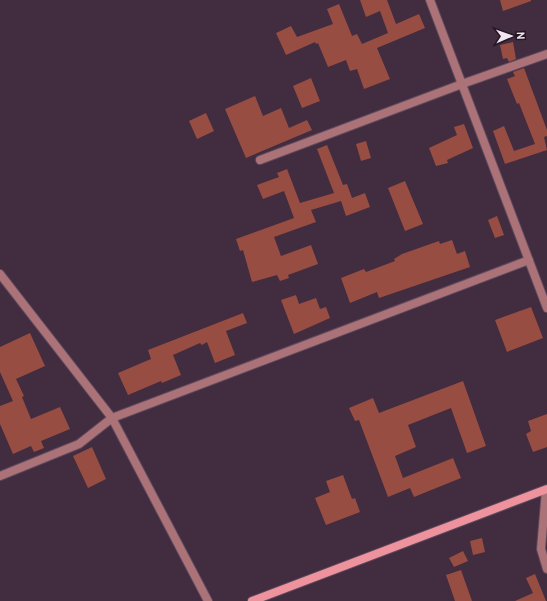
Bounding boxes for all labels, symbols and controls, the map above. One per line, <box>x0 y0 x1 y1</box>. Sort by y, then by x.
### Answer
north arrow <box>491 16 531 56</box>
text: N <box>513 31 527 40</box>

